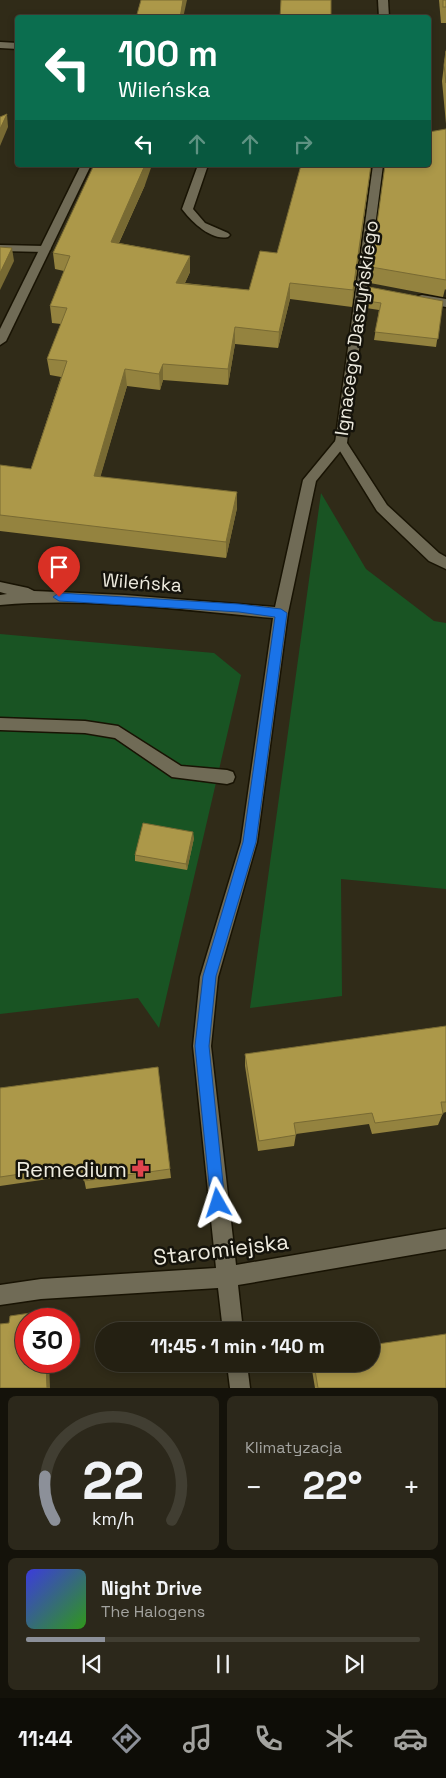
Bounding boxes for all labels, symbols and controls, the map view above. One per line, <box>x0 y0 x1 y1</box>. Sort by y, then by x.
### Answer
text: 100 m <box>118 32 218 76</box>
icon: left <box>35 35 100 100</box>
text: Wileńska <box>118 75 210 103</box>
icon: left <box>130 130 158 158</box>
icon: ahead <box>183 130 211 158</box>
icon: ahead <box>236 130 264 158</box>
icon: right <box>289 130 317 158</box>
street label: Ignacego Daszyńskiego <box>329 219 384 437</box>
pin <box>38 546 80 597</box>
icon: arrive <box>45 553 73 581</box>
street label: Wileńska <box>101 567 183 598</box>
place label: Remedium <box>16 1155 127 1183</box>
pharmacy icon: Remedium <box>131 1159 151 1179</box>
position arrow <box>191 1176 243 1228</box>
street label: Staromiejska <box>152 1227 291 1271</box>
speed limit sign: 30 <box>15 1308 80 1373</box>
text: 11:45 · 1 min · 140 m <box>150 1334 325 1359</box>
text: Klimatyzacja <box>245 1437 342 1458</box>
text: 22 <box>83 1448 144 1514</box>
text: 22° <box>302 1462 363 1510</box>
text: − <box>245 1469 262 1505</box>
text: + <box>403 1469 420 1505</box>
text: km/h <box>92 1507 135 1530</box>
text: Night Drive <box>101 1576 202 1601</box>
text: The Halogens <box>101 1601 205 1622</box>
icon: previous <box>78 1650 106 1678</box>
icon: pause <box>209 1650 237 1678</box>
icon: next <box>340 1650 368 1678</box>
icon: directions <box>109 1721 144 1756</box>
icon: music <box>180 1721 215 1756</box>
icon: phone <box>251 1721 286 1756</box>
icon: climate <box>322 1721 357 1756</box>
icon: car <box>393 1721 428 1756</box>
text: 11:44 <box>18 1724 72 1752</box>

